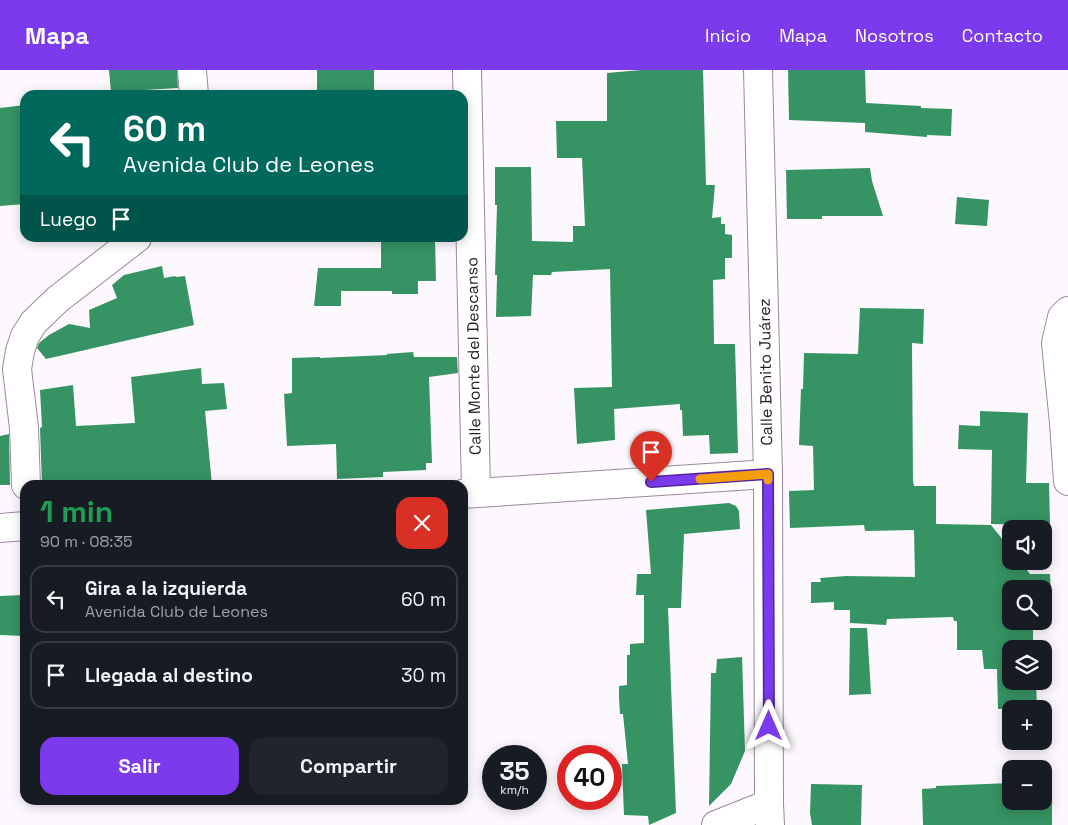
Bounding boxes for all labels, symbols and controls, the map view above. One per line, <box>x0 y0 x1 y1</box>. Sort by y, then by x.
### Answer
text: Mapa <box>25 20 89 51</box>
text: Inicio <box>705 24 751 47</box>
text: Mapa <box>779 24 827 47</box>
text: Nosotros <box>855 24 934 47</box>
text: Contacto <box>962 24 1043 47</box>
text: 60 m <box>123 107 206 151</box>
icon: left <box>40 110 105 175</box>
text: Avenida Club de Leones <box>123 150 375 178</box>
icon: arrive <box>107 205 135 233</box>
text: Luego <box>40 207 97 232</box>
street label: Calle Monte del Descanso <box>461 257 486 455</box>
street label: Calle Benito Juárez <box>754 298 777 446</box>
pin <box>630 431 672 482</box>
icon: arrive <box>637 438 665 466</box>
text: 1 min <box>40 492 113 531</box>
button: close <box>396 497 448 549</box>
map controls <box>1002 520 1052 810</box>
button: sound <box>1002 520 1052 570</box>
text: 90 m · 08:35 <box>40 531 133 552</box>
text: Gira a la izquierda <box>85 576 247 601</box>
button: search <box>1002 580 1052 630</box>
icon: left <box>42 585 70 613</box>
text: 60 m <box>401 587 446 612</box>
text: Avenida Club de Leones <box>85 601 268 622</box>
button: layers <box>1002 640 1052 690</box>
icon: arrive <box>42 661 70 689</box>
text: Llegada al destino <box>85 663 253 688</box>
text: 30 m <box>401 663 446 688</box>
position arrow <box>742 699 794 751</box>
button: + <box>1002 700 1052 750</box>
button: Salir <box>40 737 239 795</box>
button: Compartir <box>249 737 448 795</box>
speed limit sign: 40 <box>557 745 622 810</box>
text: 35 <box>499 755 530 787</box>
button: − <box>1002 760 1052 810</box>
text: km/h <box>500 782 529 798</box>

